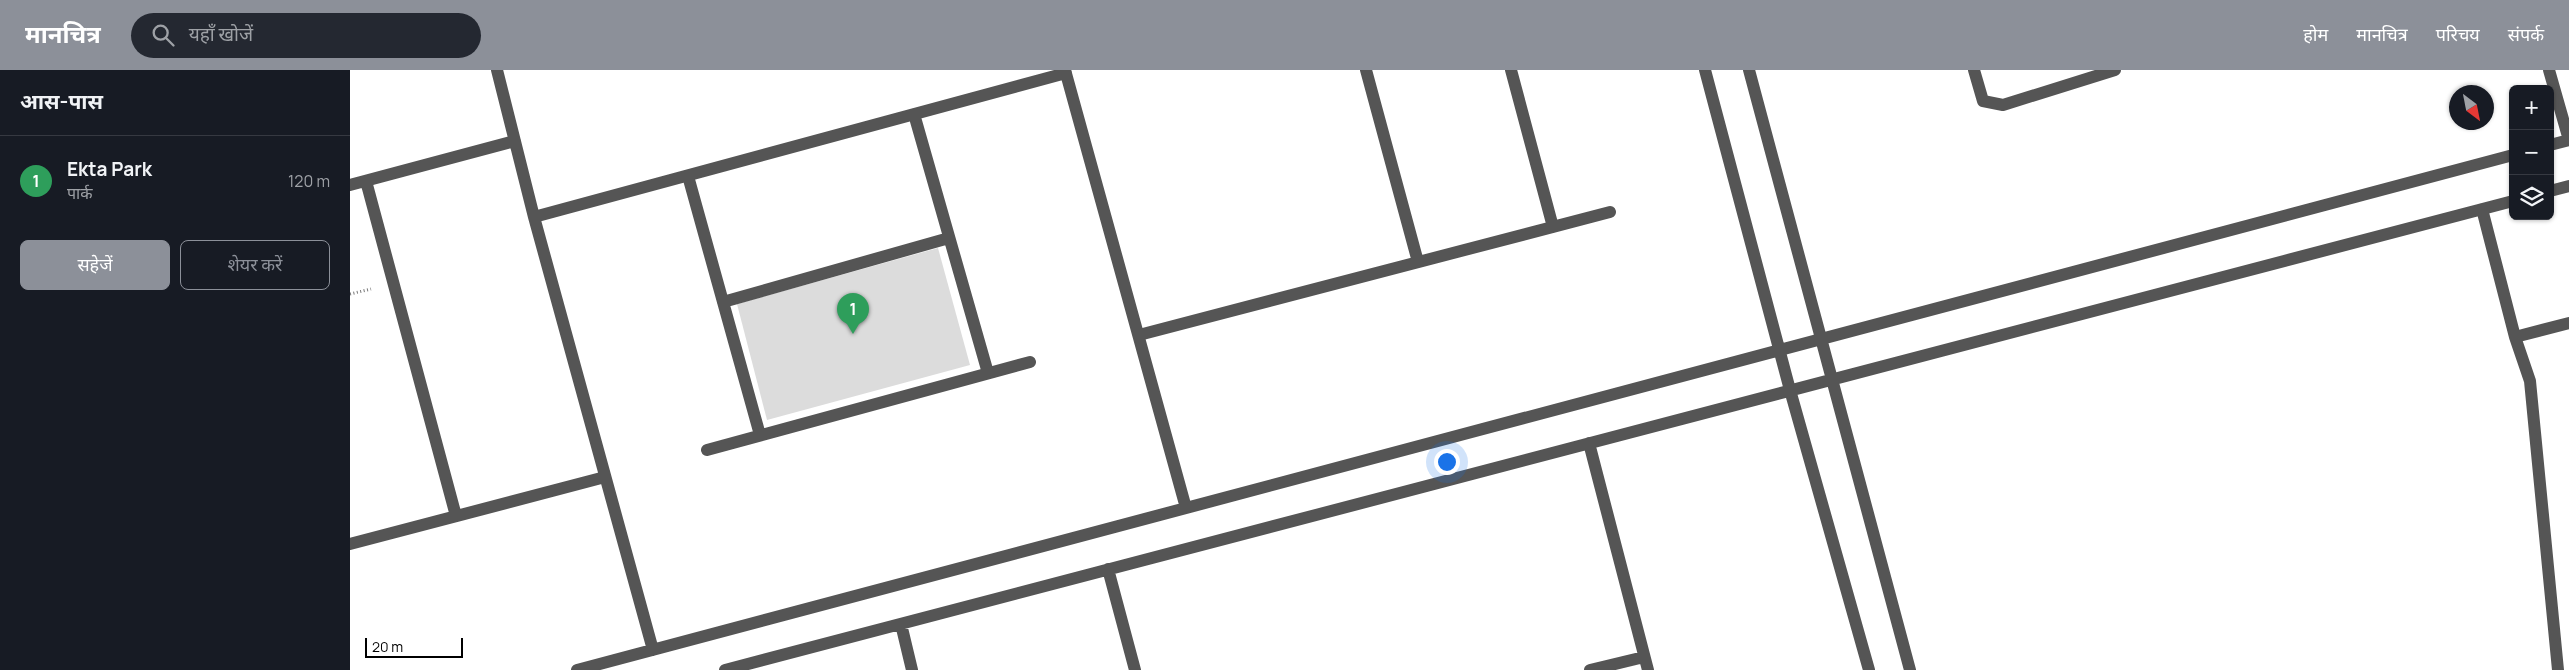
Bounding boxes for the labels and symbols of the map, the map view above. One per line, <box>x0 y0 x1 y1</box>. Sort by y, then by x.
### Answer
north arrow <box>2449 85 2494 130</box>
pin: 1 <box>837 293 869 334</box>
your location <box>1434 449 1460 475</box>
scale bar <box>365 635 462 658</box>

